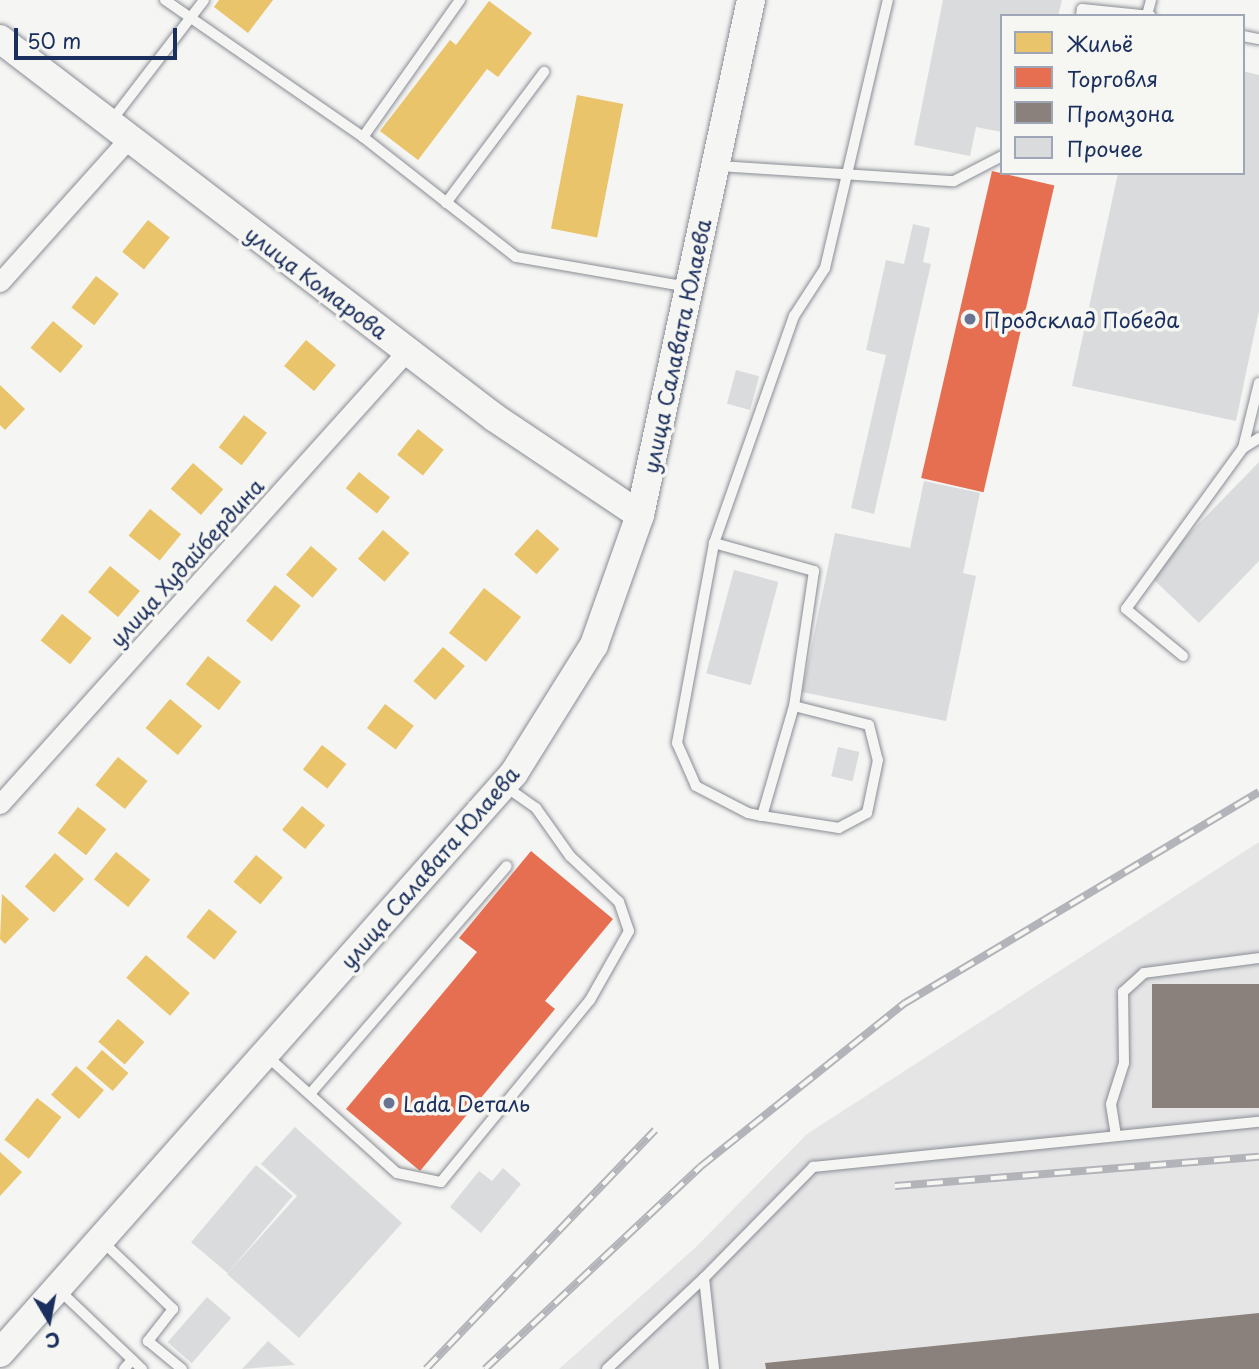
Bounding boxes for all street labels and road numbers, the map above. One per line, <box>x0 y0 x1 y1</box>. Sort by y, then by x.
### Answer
street label: улица Салавата Юлаева <box>637 216 715 476</box>
street label: улица Комарова <box>240 220 394 344</box>
street label: улица Худайбердина <box>104 472 268 652</box>
street label: улица Салавата Юлаева <box>334 760 524 974</box>

